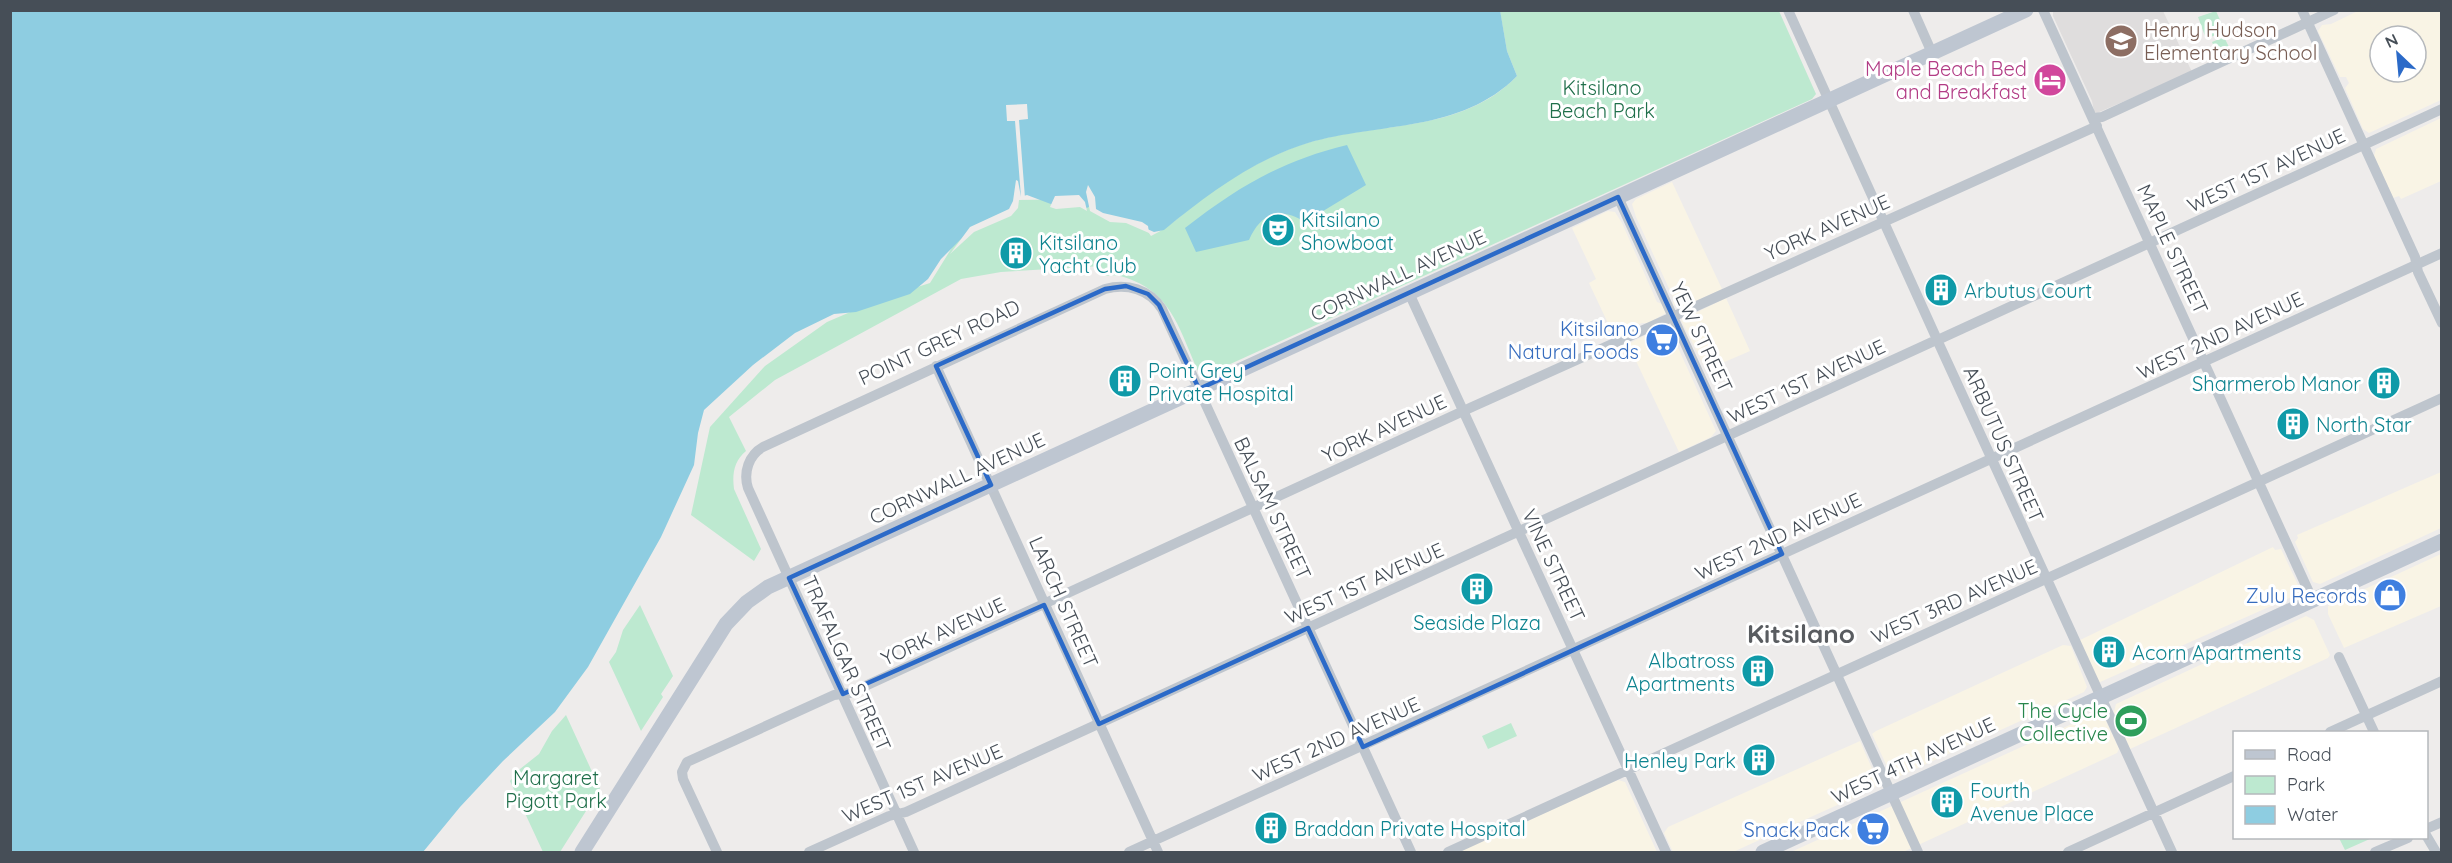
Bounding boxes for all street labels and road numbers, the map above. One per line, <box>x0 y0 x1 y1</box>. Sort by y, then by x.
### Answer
street label: WEST 1ST AVENUE <box>2183 122 2349 218</box>
street label: MAPLE STREET <box>2132 180 2214 318</box>
street label: YORK AVENUE <box>1761 188 1893 266</box>
street label: CORNWALL AVENUE <box>1306 223 1490 327</box>
street label: YEW STREET <box>1666 278 1738 396</box>
street label: WEST 2ND AVENUE <box>2133 285 2307 385</box>
street label: POINT GREY ROAD <box>854 294 1024 390</box>
street label: WEST 1ST AVENUE <box>1723 333 1889 429</box>
street label: ARBUTUS STREET <box>1958 362 2050 526</box>
street label: YORK AVENUE <box>1318 388 1450 468</box>
street label: CORNWALL AVENUE <box>865 426 1049 530</box>
street label: BALSAM STREET <box>1229 433 1317 583</box>
street label: WEST 2ND AVENUE <box>1691 486 1865 586</box>
street label: VINE STREET <box>1517 505 1591 625</box>
street label: LARCH STREET <box>1024 532 1104 672</box>
street label: WEST 1ST AVENUE <box>1281 537 1447 629</box>
street label: WEST 3RD AVENUE <box>1867 553 2041 649</box>
street label: TRAFALGAR STREET <box>797 571 897 755</box>
street label: YORK AVENUE <box>877 591 1009 671</box>
street label: WEST 2ND AVENUE <box>1248 691 1424 787</box>
street label: WEST 4TH AVENUE <box>1827 711 1999 809</box>
street label: WEST 1ST AVENUE <box>838 738 1006 828</box>

